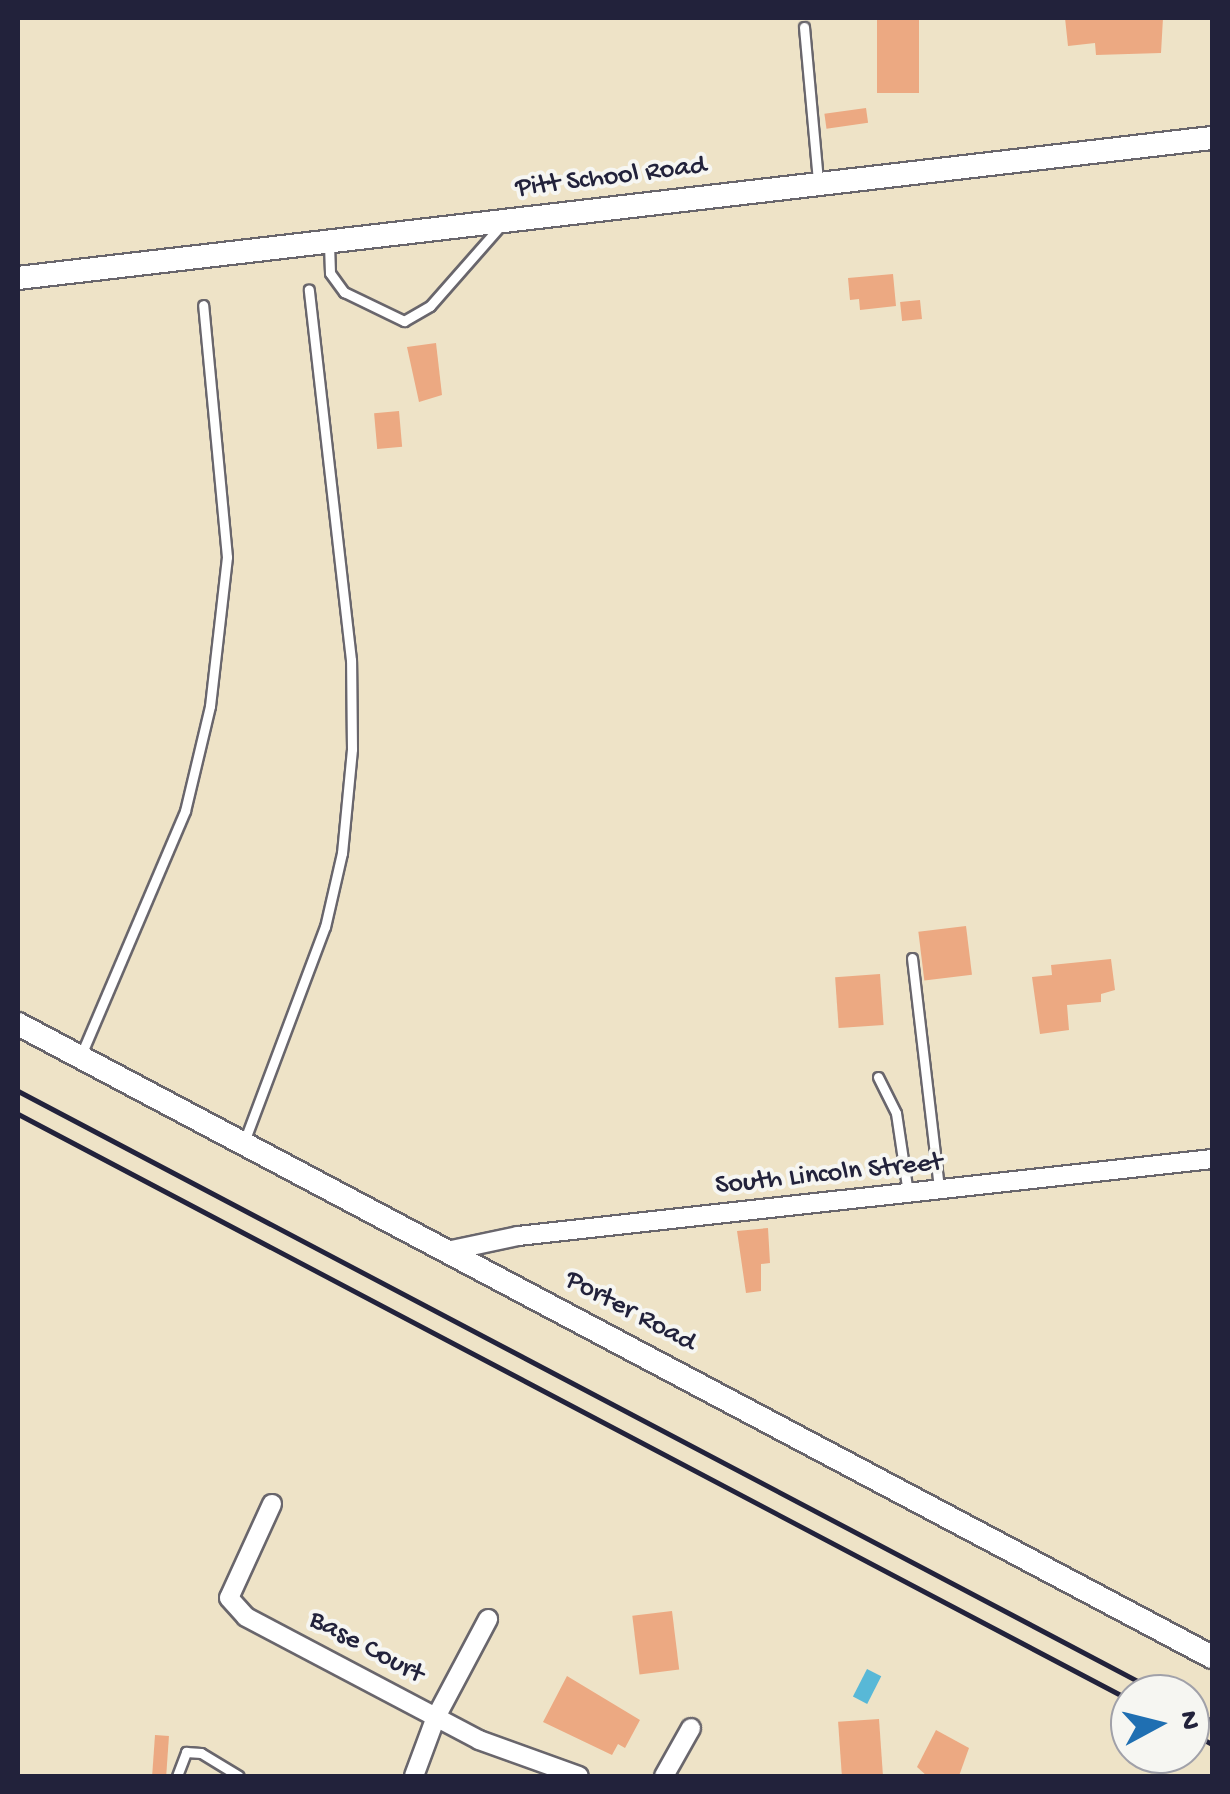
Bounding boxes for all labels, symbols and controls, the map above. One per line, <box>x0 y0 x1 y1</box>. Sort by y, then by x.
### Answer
street label: Pitt School Road <box>514 150 708 206</box>
street label: South Lincoln Street <box>714 1146 944 1204</box>
street label: Porter Road <box>559 1263 701 1361</box>
street label: Base Court <box>303 1604 429 1692</box>
north arrow <box>1110 1674 1210 1774</box>
text: N <box>1171 1709 1206 1732</box>

